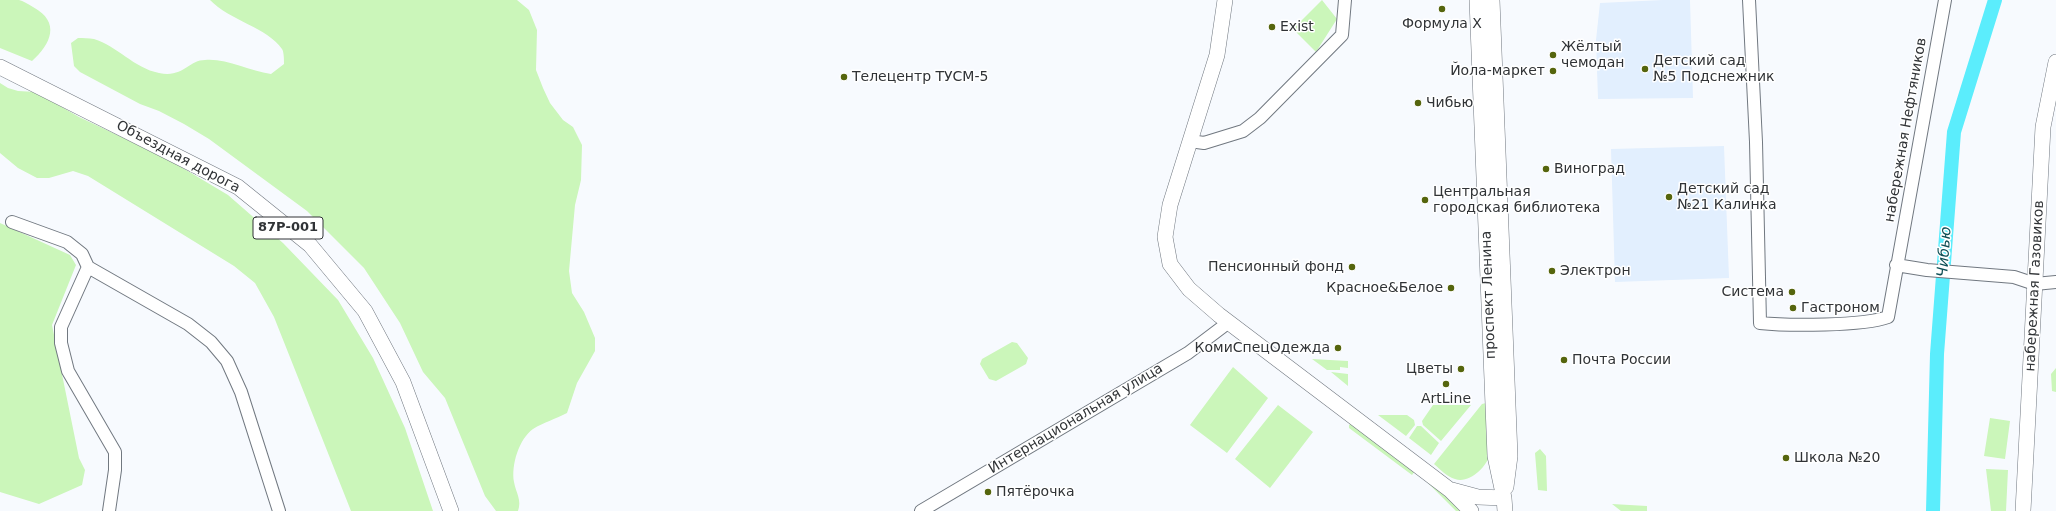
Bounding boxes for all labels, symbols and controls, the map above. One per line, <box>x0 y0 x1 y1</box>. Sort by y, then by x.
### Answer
marker: Формула X <box>1437 4 1447 14</box>
place label: Формула X <box>1402 16 1482 32</box>
place label: Exist <box>1280 19 1314 35</box>
marker: Exist <box>1267 22 1277 32</box>
street label: набережная Нефтяников <box>1881 37 1931 223</box>
place label: Жёлтый чемодан <box>1561 39 1624 72</box>
marker: Жёлтый чемодан <box>1548 50 1558 60</box>
place label: Детский сад №5 Подснежник <box>1653 53 1774 86</box>
place label: Йола-маркет <box>1450 63 1545 79</box>
marker: Детский сад №5 Подснежник <box>1640 64 1650 74</box>
marker: Йола-маркет <box>1548 66 1558 76</box>
place label: Телецентр ТУСМ-5 <box>852 69 988 85</box>
marker: Телецентр ТУСМ-5 <box>839 72 849 82</box>
place label: Чибью <box>1426 95 1473 111</box>
marker: Чибью <box>1413 98 1423 108</box>
street label: Объездная дорога <box>113 117 243 197</box>
place label: Виноград <box>1554 161 1625 177</box>
marker: Виноград <box>1541 164 1551 174</box>
place label: Детский сад №21 Калинка <box>1677 181 1777 214</box>
place label: Центральная городская библиотека <box>1433 184 1600 216</box>
marker: Детский сад №21 Калинка <box>1664 192 1674 202</box>
marker: Центральная городская библиотека <box>1420 195 1430 205</box>
street label: набережная Газовиков <box>2022 200 2048 372</box>
road number: 87Р-001 <box>253 217 323 239</box>
water label: Чибью <box>1934 226 1956 278</box>
street label: проспект Ленина <box>1478 231 1500 359</box>
place label: Пенсионный фонд <box>1208 259 1344 275</box>
marker: Пенсионный фонд <box>1347 262 1357 272</box>
place label: Электрон <box>1560 263 1631 279</box>
marker: Электрон <box>1547 266 1557 276</box>
place label: Красное&Белое <box>1326 280 1443 296</box>
marker: Красное&Белое <box>1446 283 1456 293</box>
place label: Система <box>1722 284 1784 300</box>
marker: Система <box>1787 287 1797 297</box>
place label: Гастроном <box>1801 300 1880 316</box>
marker: Гастроном <box>1788 303 1798 313</box>
place label: КомиСпецОдежда <box>1195 340 1330 356</box>
marker: КомиСпецОдежда <box>1333 343 1343 353</box>
place label: Почта России <box>1572 352 1671 368</box>
marker: Почта России <box>1559 355 1569 365</box>
street label: Интернациональная улица <box>986 360 1166 478</box>
place label: Цветы <box>1406 361 1453 377</box>
marker: Цветы <box>1456 364 1466 374</box>
marker: ArtLine <box>1441 379 1451 389</box>
place label: ArtLine <box>1421 391 1471 407</box>
place label: Школа №20 <box>1794 450 1880 466</box>
marker: Школа №20 <box>1781 453 1791 463</box>
place label: Пятёрочка <box>996 484 1074 500</box>
marker: Пятёрочка <box>983 487 993 497</box>

